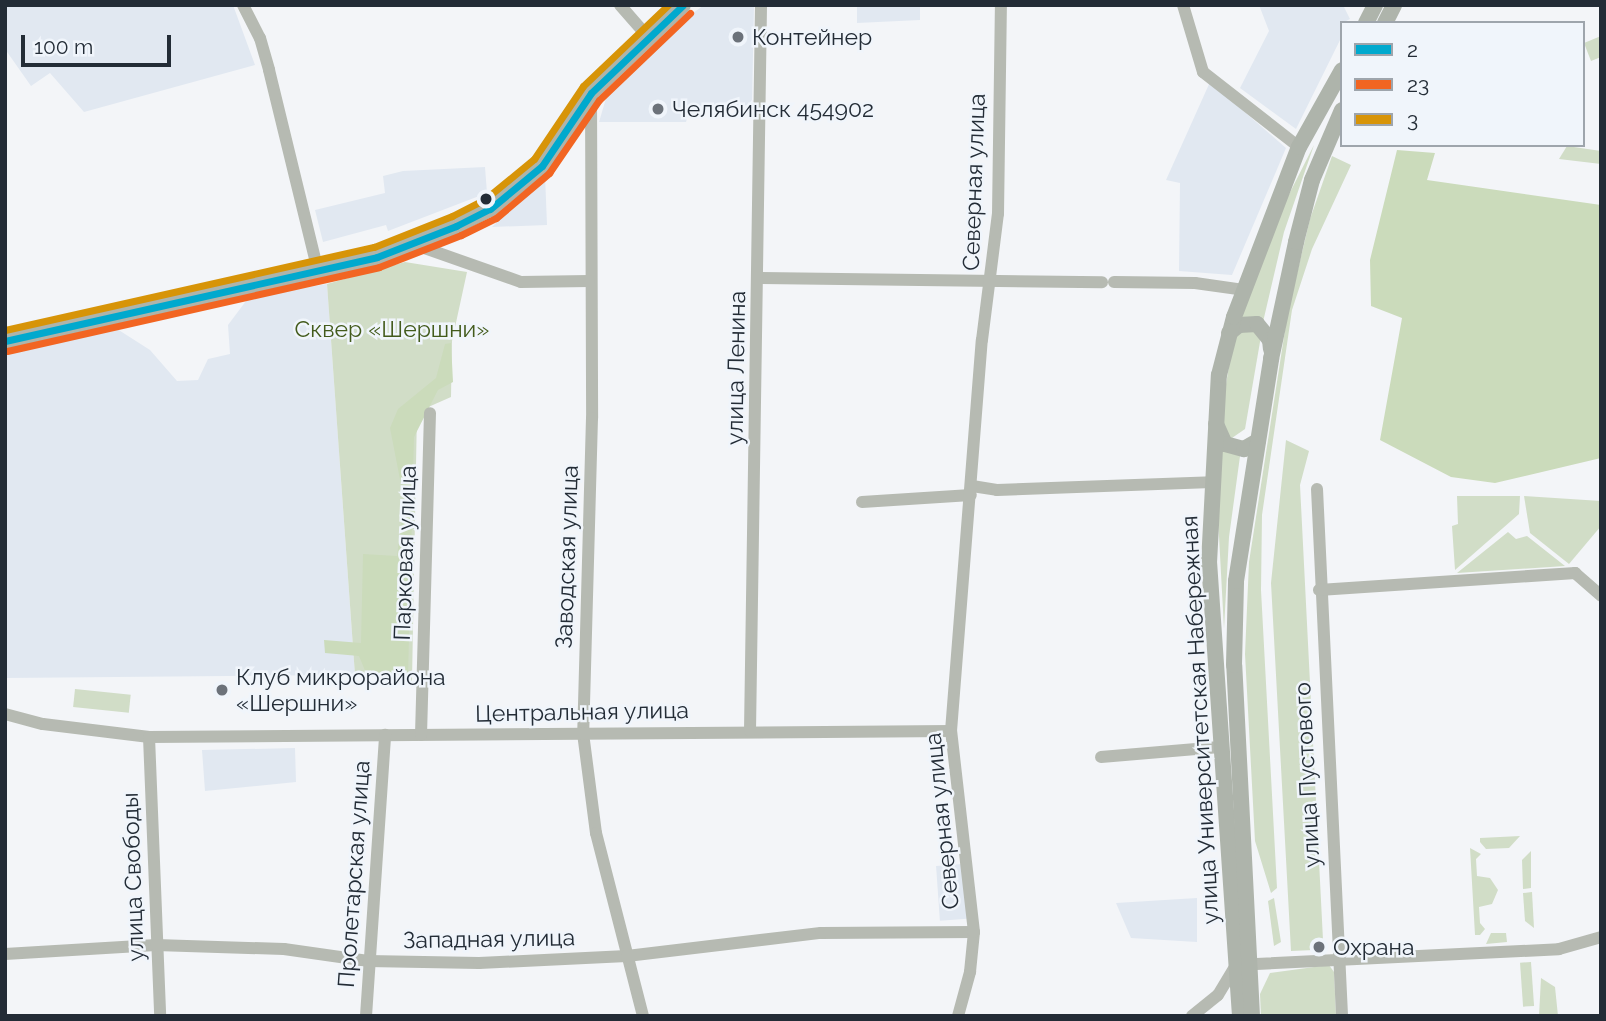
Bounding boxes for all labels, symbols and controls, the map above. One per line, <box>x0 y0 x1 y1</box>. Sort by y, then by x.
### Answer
scale bar <box>24 21 175 65</box>
legend <box>1340 21 1585 147</box>
place label: Контейнер <box>752 23 872 51</box>
marker: Контейнер <box>730 29 746 45</box>
text: 100 m <box>34 34 93 59</box>
text: 2 <box>1407 37 1418 62</box>
text: 23 <box>1407 72 1429 97</box>
street label: Северная улица <box>957 93 991 271</box>
place label: Челябинск 454902 <box>672 95 874 123</box>
marker: Челябинск 454902 <box>650 101 666 117</box>
text: 3 <box>1407 107 1418 132</box>
unlabelled marker <box>479 192 493 206</box>
street label: улица Ленина <box>721 291 751 445</box>
park label: Сквер «Шершни» <box>295 315 489 343</box>
street label: Заводская улица <box>550 464 584 650</box>
street label: Парковая улица <box>388 465 422 641</box>
street label: улица Университетская Набережная <box>1176 515 1224 925</box>
place label: Клуб микрорайона «Шершни» <box>236 663 446 717</box>
marker: Клуб микрорайона «Шершни» <box>214 682 230 698</box>
street label: улица Пустового <box>1288 682 1326 868</box>
street label: Центральная улица <box>474 696 690 728</box>
street label: Северная улица <box>919 731 965 911</box>
street label: Пролетарская улица <box>332 759 376 989</box>
street label: улица Свободы <box>116 792 150 962</box>
street label: Западная улица <box>402 924 576 954</box>
place label: Охрана <box>1333 933 1415 961</box>
marker: Охрана <box>1311 939 1327 955</box>

